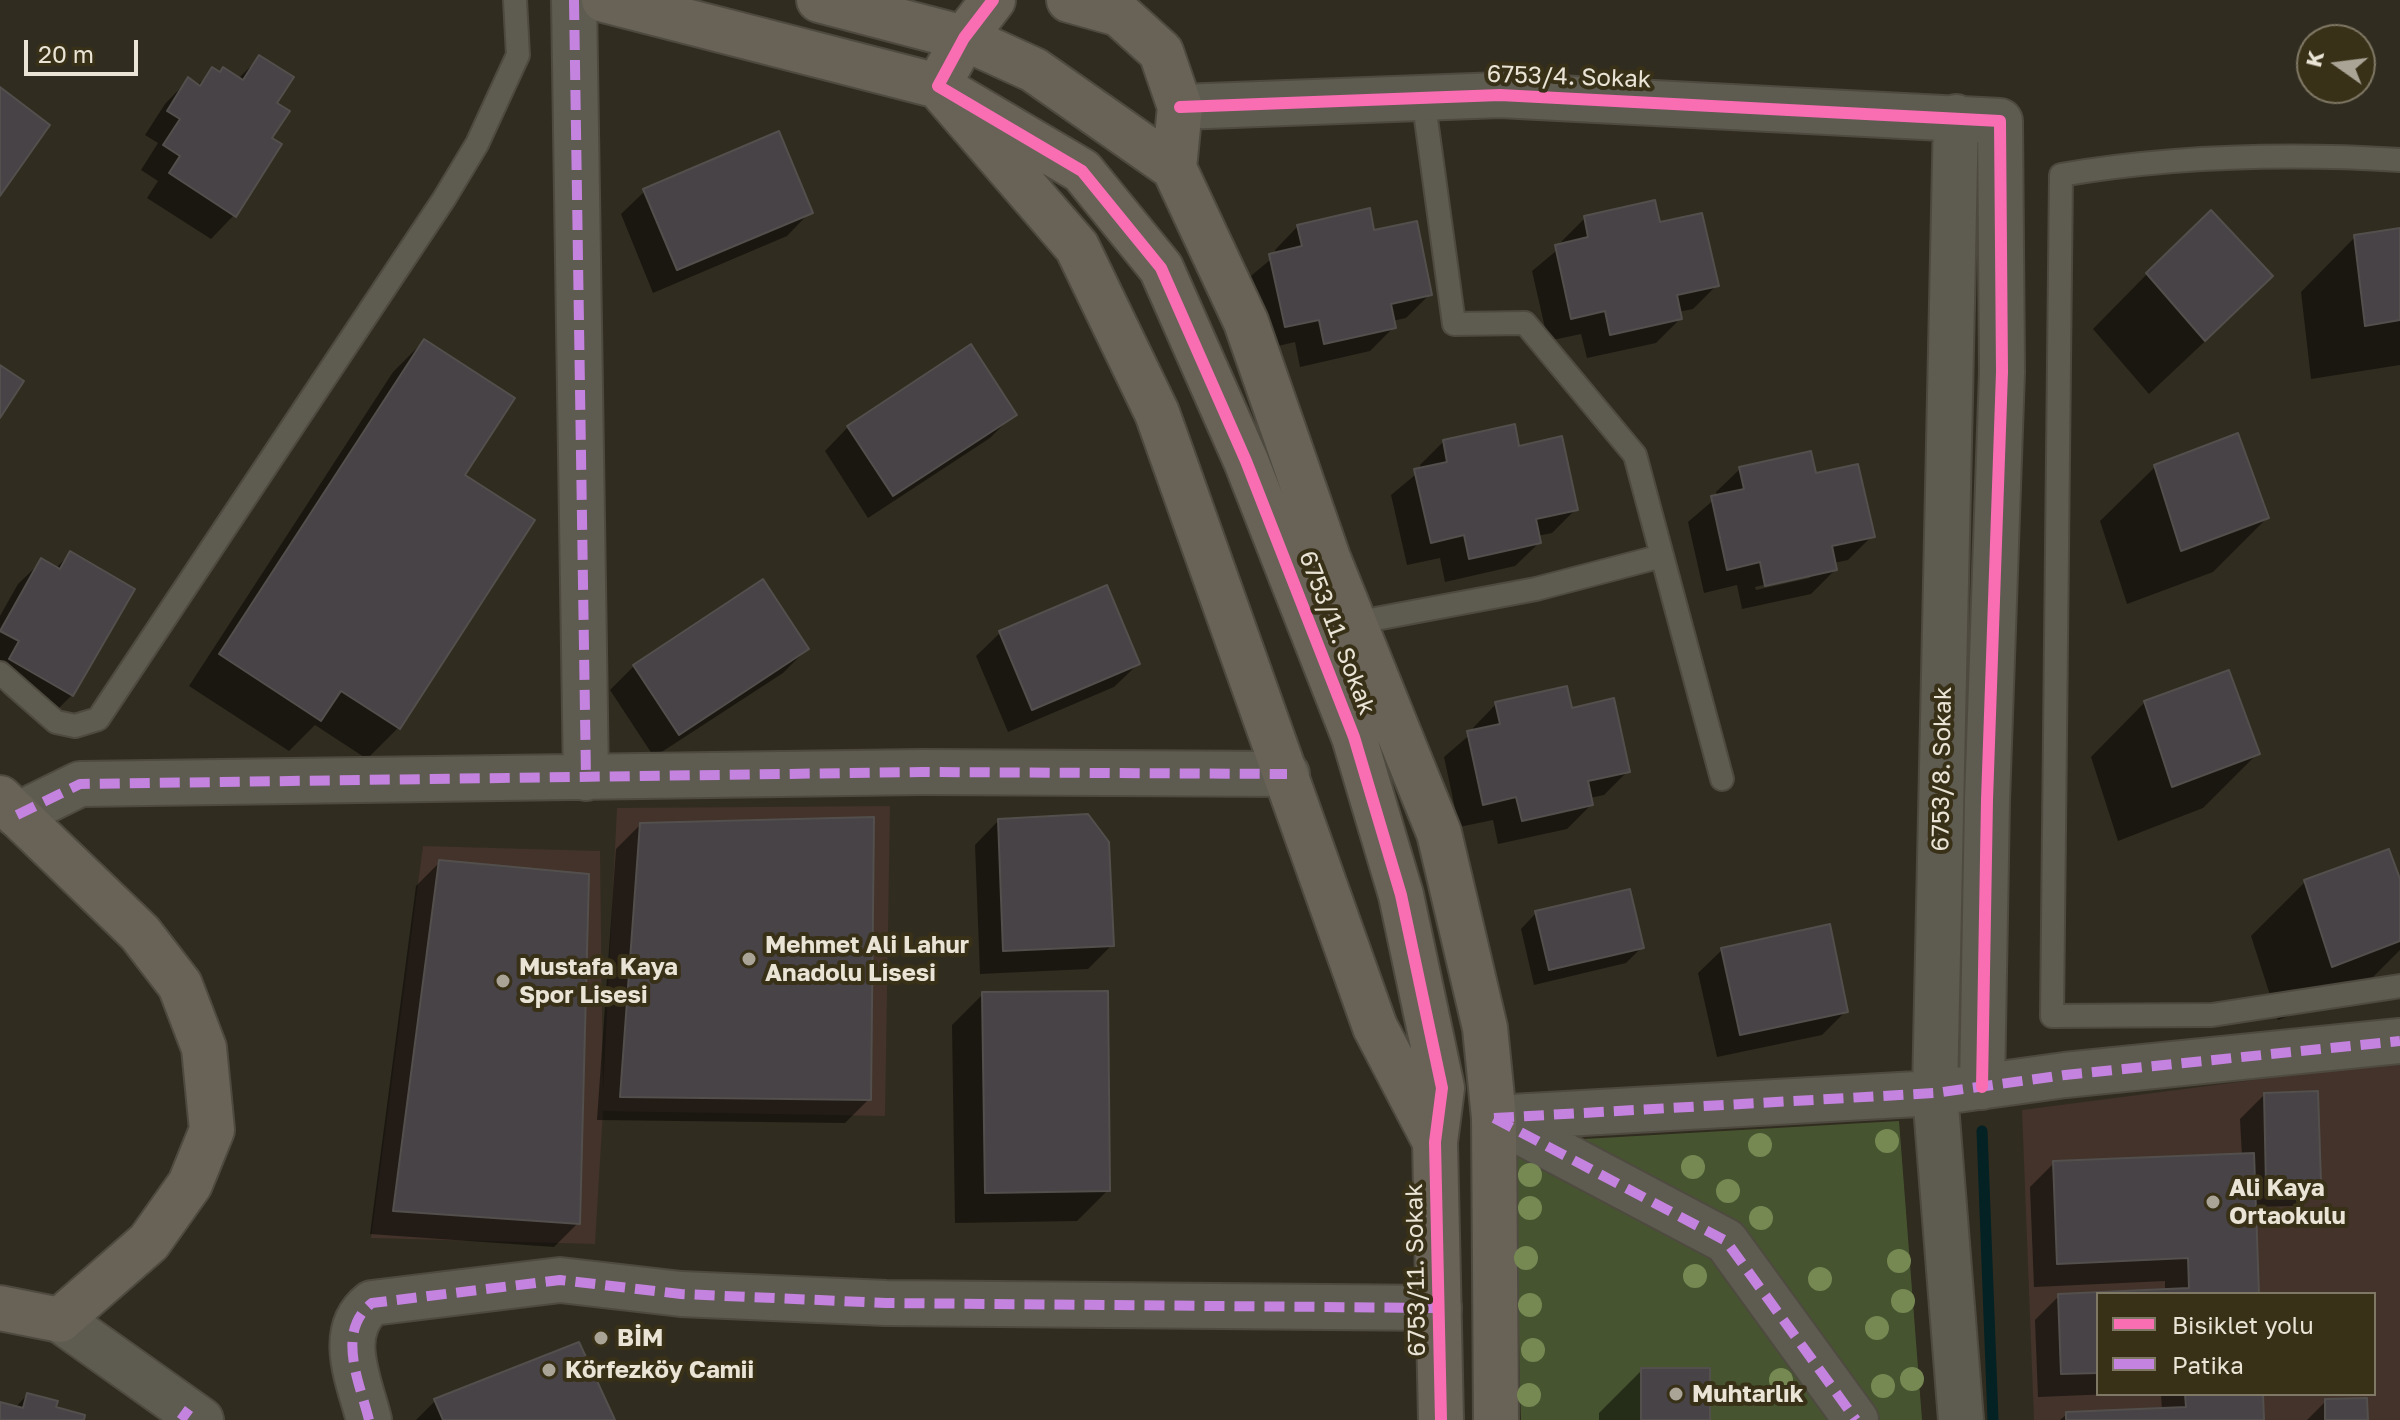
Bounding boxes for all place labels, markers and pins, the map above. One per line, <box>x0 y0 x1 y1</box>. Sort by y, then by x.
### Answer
place label: Mehmet Ali Lahur Anadolu Lisesi <box>765 931 969 987</box>
marker: Mehmet Ali Lahur Anadolu Lisesi <box>740 950 758 968</box>
place label: Mustafa Kaya Spor Lisesi <box>519 953 678 1009</box>
marker: Mustafa Kaya Spor Lisesi <box>494 972 512 990</box>
place label: Ali Kaya Ortaokulu <box>2229 1174 2346 1230</box>
marker: Ali Kaya Ortaokulu <box>2204 1193 2222 1211</box>
place label: BİM <box>617 1324 663 1352</box>
marker: BİM <box>592 1329 610 1347</box>
place label: Körfezköy Camii <box>565 1356 754 1384</box>
marker: Körfezköy Camii <box>540 1361 558 1379</box>
place label: Muhtarlık <box>1692 1380 1804 1408</box>
marker: Muhtarlık <box>1667 1385 1685 1403</box>

